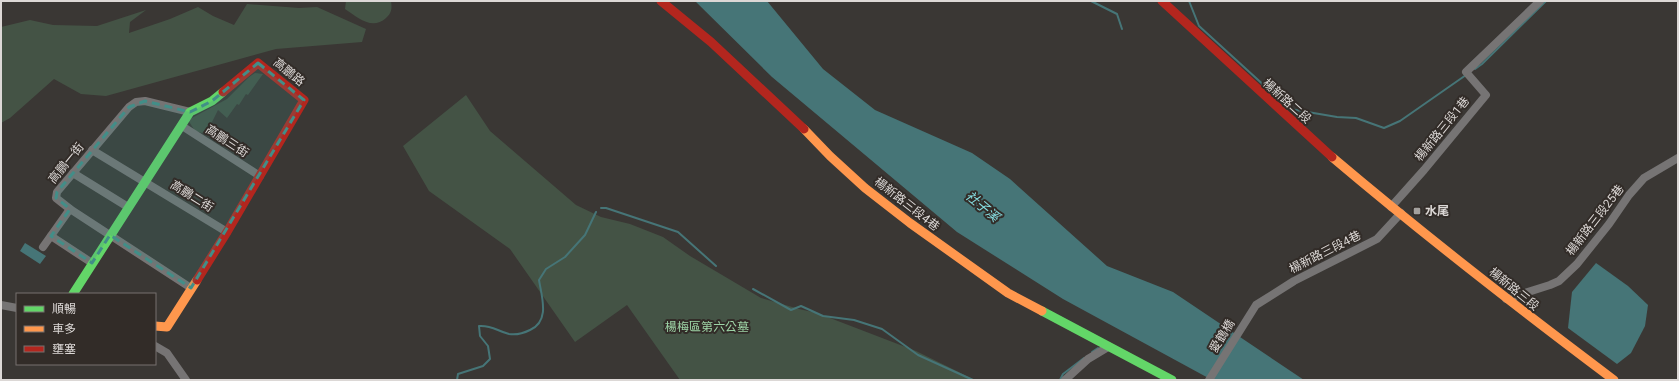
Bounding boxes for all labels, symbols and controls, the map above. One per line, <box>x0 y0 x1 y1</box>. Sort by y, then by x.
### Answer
street label: 高鵬路 <box>271 55 307 89</box>
street label: 楊新路二段 <box>1260 76 1314 126</box>
street label: 楊新路三段1巷 <box>1412 94 1472 164</box>
street label: 高鵬三街 <box>203 122 251 160</box>
street label: 高鵬一街 <box>45 140 87 186</box>
street label: 楊新路三段4巷 <box>872 174 942 234</box>
street label: 高鵬二街 <box>168 177 216 215</box>
street label: 楊新路三段25巷 <box>1563 182 1627 258</box>
water label: 社子溪 <box>963 188 1004 226</box>
place label: 水尾 <box>1425 204 1449 218</box>
marker: 水尾 <box>1412 206 1422 216</box>
street label: 楊新路三段4巷 <box>1287 228 1363 276</box>
street label: 楊新路三段 <box>1486 265 1542 313</box>
legend <box>16 293 156 365</box>
text: 順暢 <box>52 302 76 316</box>
street label: 愛鶴橋 <box>1207 317 1237 355</box>
park label: 楊梅區第六公墓 <box>665 320 749 334</box>
text: 車多 <box>52 322 76 336</box>
text: 壅塞 <box>52 342 76 356</box>

